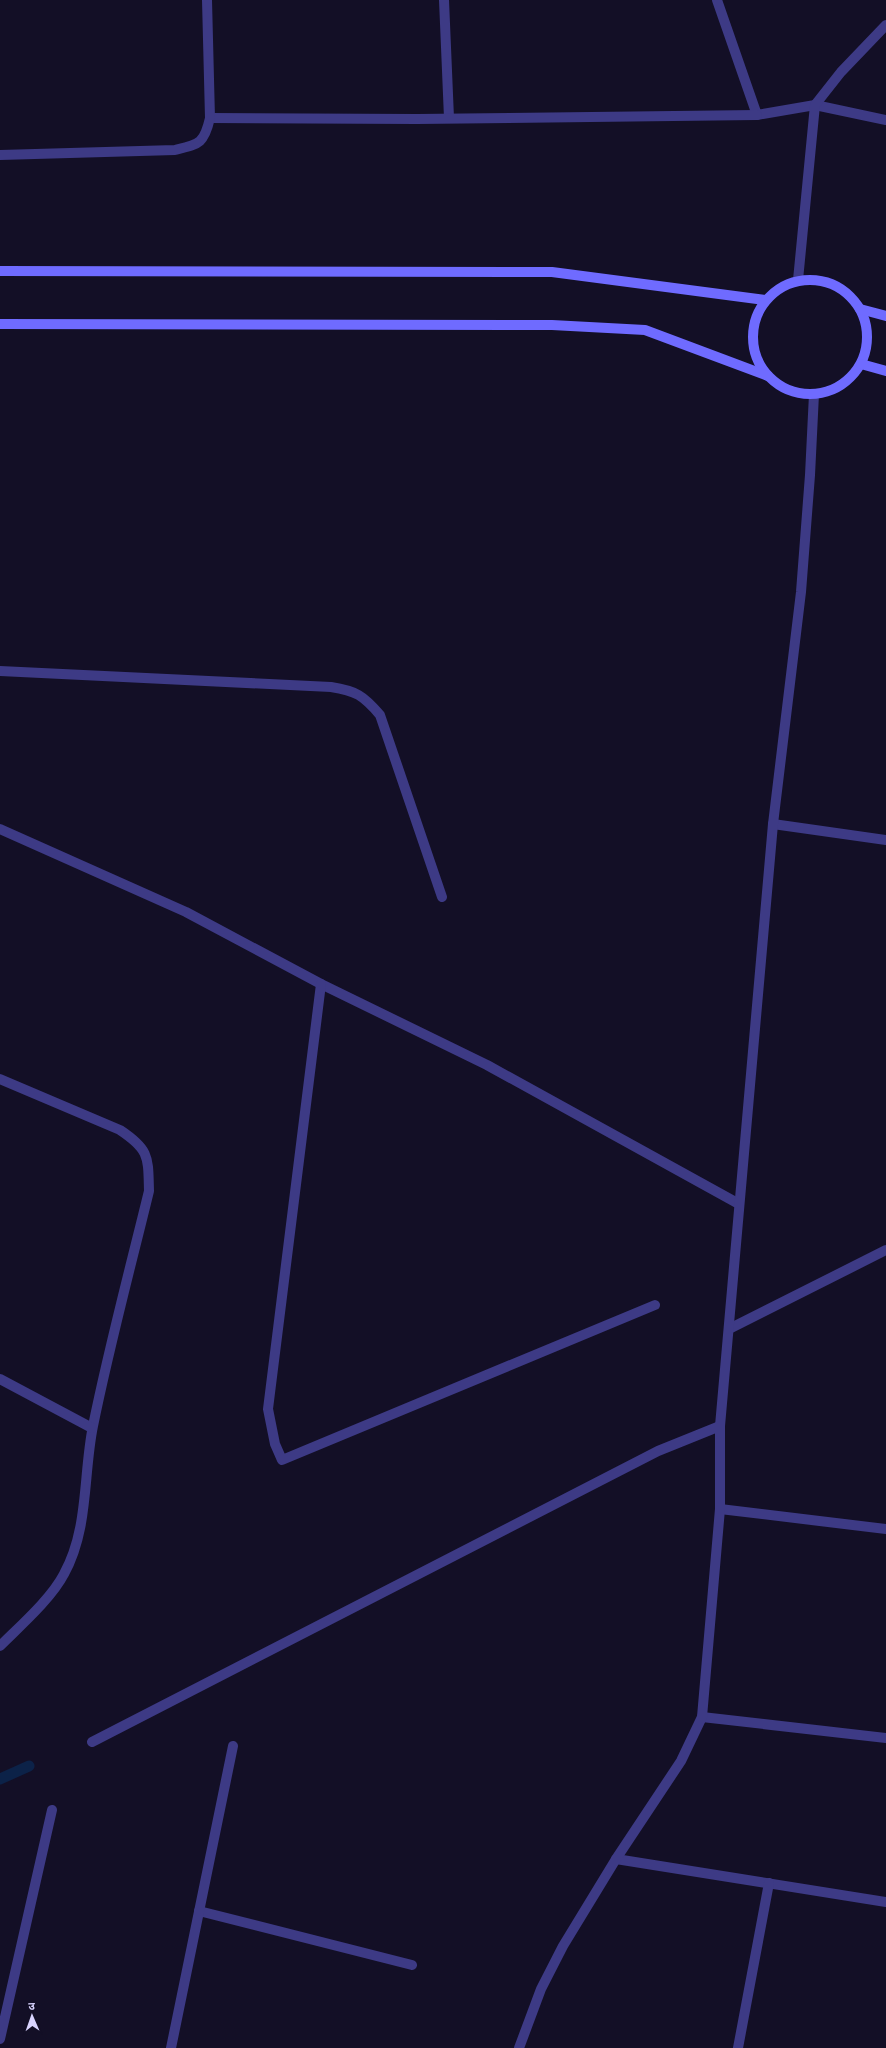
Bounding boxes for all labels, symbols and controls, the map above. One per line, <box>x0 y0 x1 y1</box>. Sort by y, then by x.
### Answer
north arrow <box>12 1996 52 2036</box>
text: उ <box>28 1999 36 2013</box>

